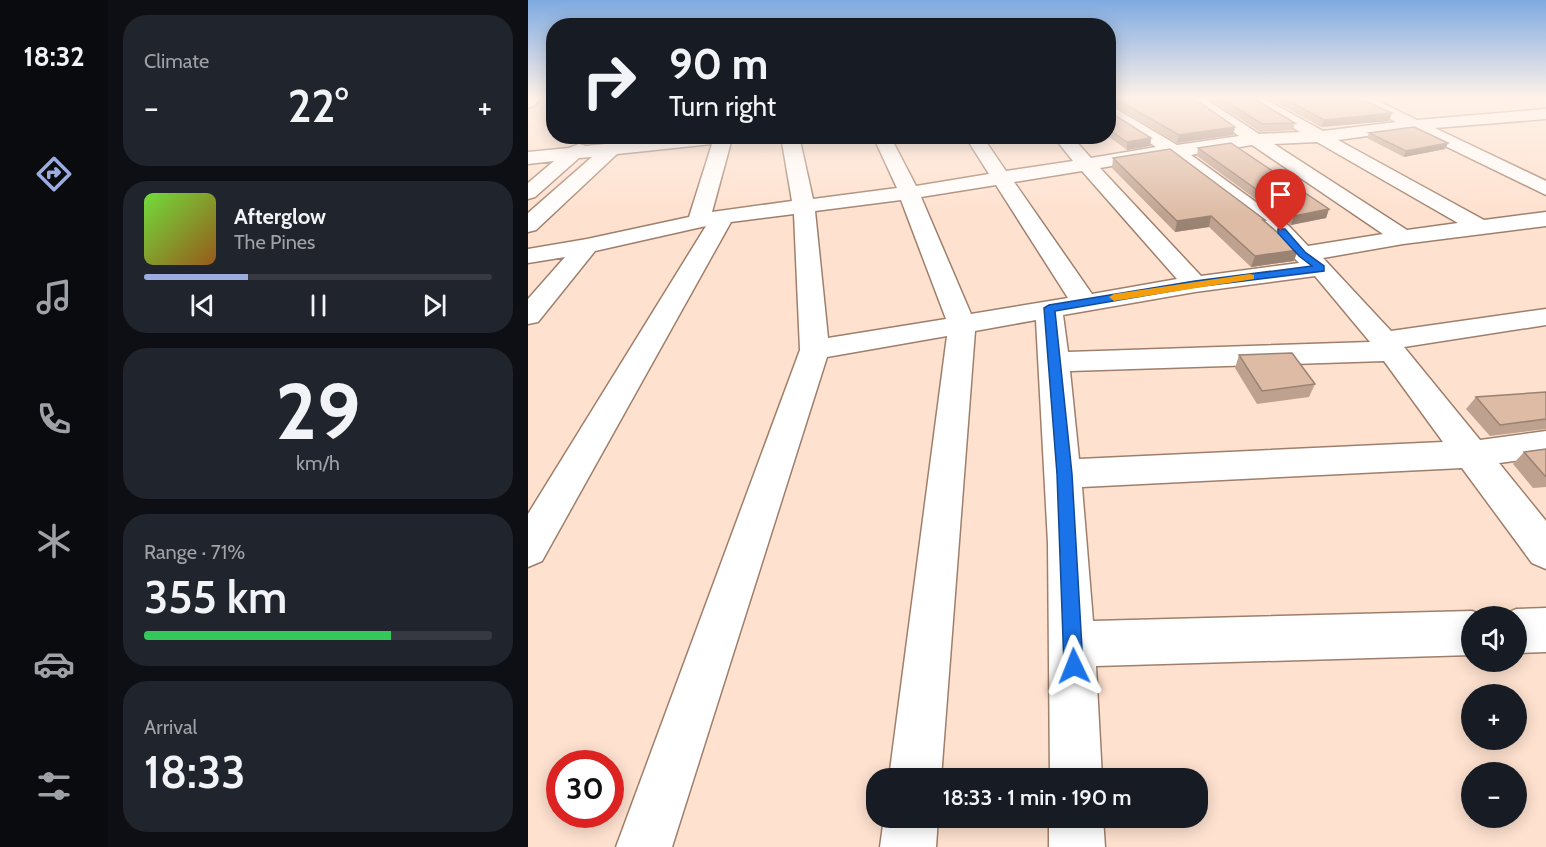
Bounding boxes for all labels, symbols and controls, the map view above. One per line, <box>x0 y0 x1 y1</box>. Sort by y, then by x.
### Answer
text: 90 m <box>669 38 768 90</box>
text: 18:32 <box>23 40 85 73</box>
icon: right <box>570 42 648 120</box>
text: Climate <box>144 49 209 73</box>
text: 22° <box>288 79 348 133</box>
text: − <box>144 87 159 127</box>
text: + <box>477 87 492 127</box>
text: Turn right <box>669 90 776 123</box>
icon: directions <box>33 153 75 195</box>
pin <box>1255 169 1306 231</box>
icon: arrive <box>1264 178 1297 211</box>
text: Afterglow <box>234 203 326 230</box>
text: The Pines <box>234 230 315 254</box>
icon: music <box>33 276 75 318</box>
icon: previous <box>186 289 219 322</box>
icon: pause <box>302 289 335 322</box>
icon: next <box>418 289 451 322</box>
text: 29 <box>275 364 361 459</box>
icon: phone <box>33 398 75 440</box>
text: km/h <box>296 451 340 475</box>
icon: climate <box>33 520 75 562</box>
text: Range · 71% <box>144 540 245 564</box>
text: 355 km <box>144 570 287 624</box>
map controls <box>1461 606 1527 828</box>
button: sound <box>1461 606 1527 672</box>
position arrow <box>1042 634 1106 698</box>
icon: car <box>33 643 75 685</box>
button: + <box>1461 684 1527 750</box>
text: Arrival <box>144 715 197 739</box>
text: 18:33 <box>144 745 245 799</box>
speed limit sign: 30 <box>546 750 624 828</box>
button: − <box>1461 762 1527 828</box>
icon: filters <box>33 765 75 807</box>
text: 18:33 · 1 min · 190 m <box>943 784 1131 811</box>

